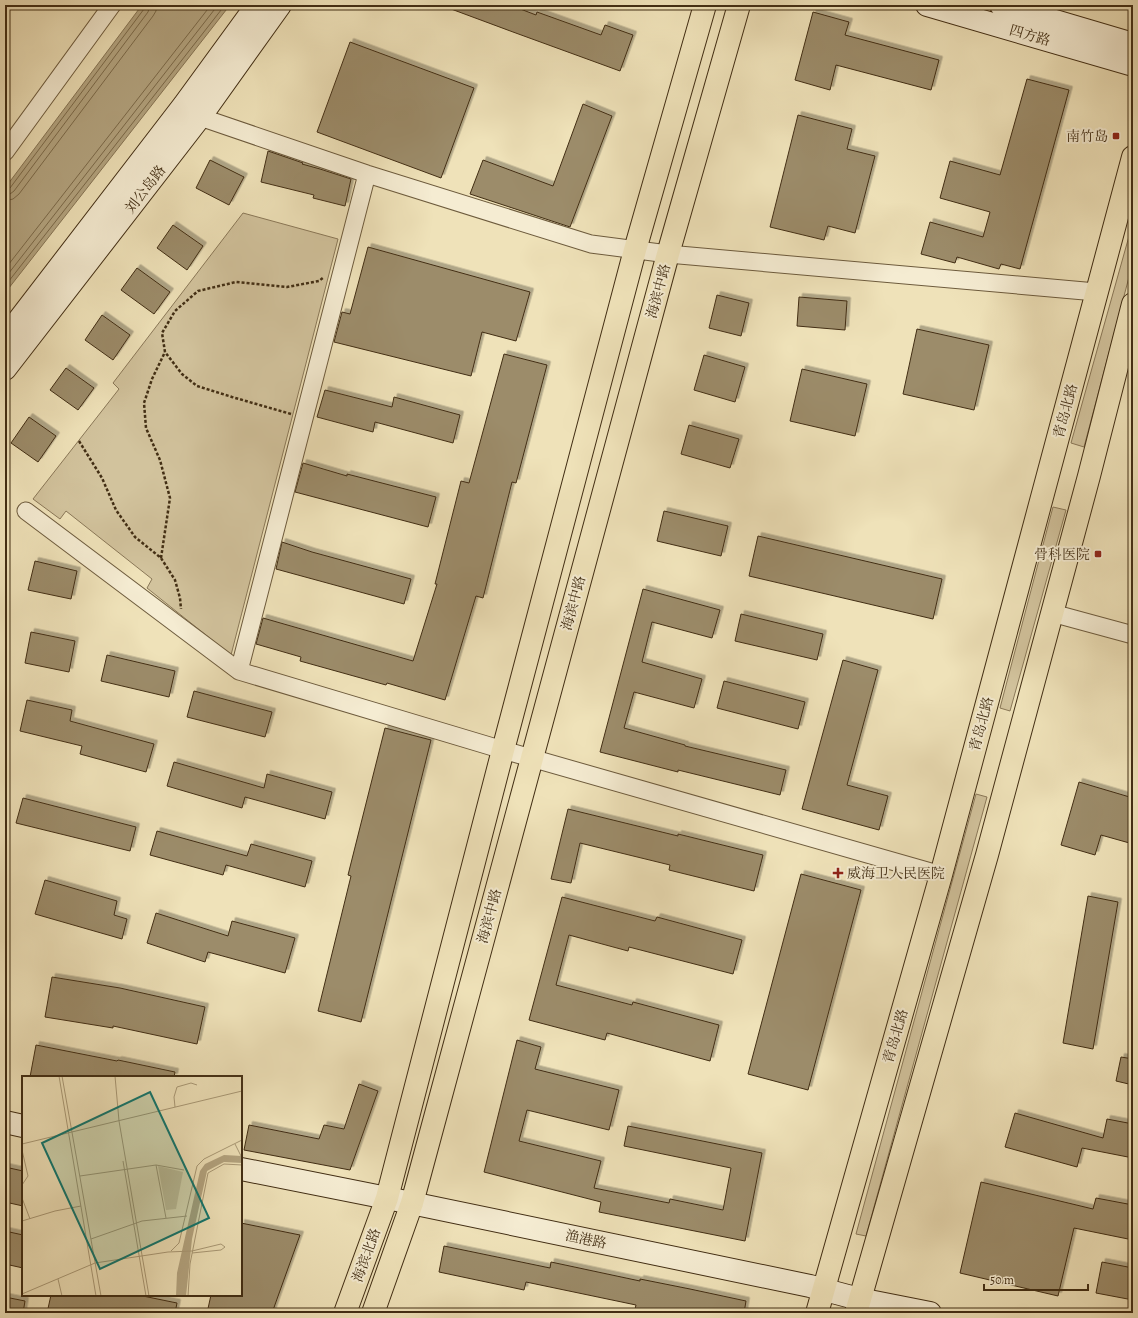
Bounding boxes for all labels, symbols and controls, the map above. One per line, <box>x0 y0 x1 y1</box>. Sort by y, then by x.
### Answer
street label: 四方路 <box>1007 21 1053 50</box>
place label: 南竹岛 <box>1066 127 1108 146</box>
marker: 南竹岛 <box>1111 131 1121 141</box>
street label: 刘公岛路 <box>121 161 170 217</box>
street label: 海滨中路 <box>642 262 675 321</box>
street label: 青岛北路 <box>1049 382 1082 441</box>
place label: 骨科医院 <box>1034 545 1090 564</box>
marker: 骨科医院 <box>1093 549 1103 559</box>
street label: 海滨中路 <box>557 574 590 633</box>
street label: 青岛北路 <box>965 695 998 754</box>
place label: 威海卫人民医院 <box>847 864 945 883</box>
marker: 威海卫人民医院 <box>832 867 844 879</box>
street label: 海滨中路 <box>473 887 506 946</box>
street label: 青岛北路 <box>879 1007 912 1066</box>
inset map <box>22 1076 242 1296</box>
street label: 海滨北路 <box>348 1226 385 1285</box>
street label: 渔港路 <box>563 1226 608 1253</box>
scale bar <box>984 1266 1088 1292</box>
text: 50 m <box>990 1272 1014 1288</box>

